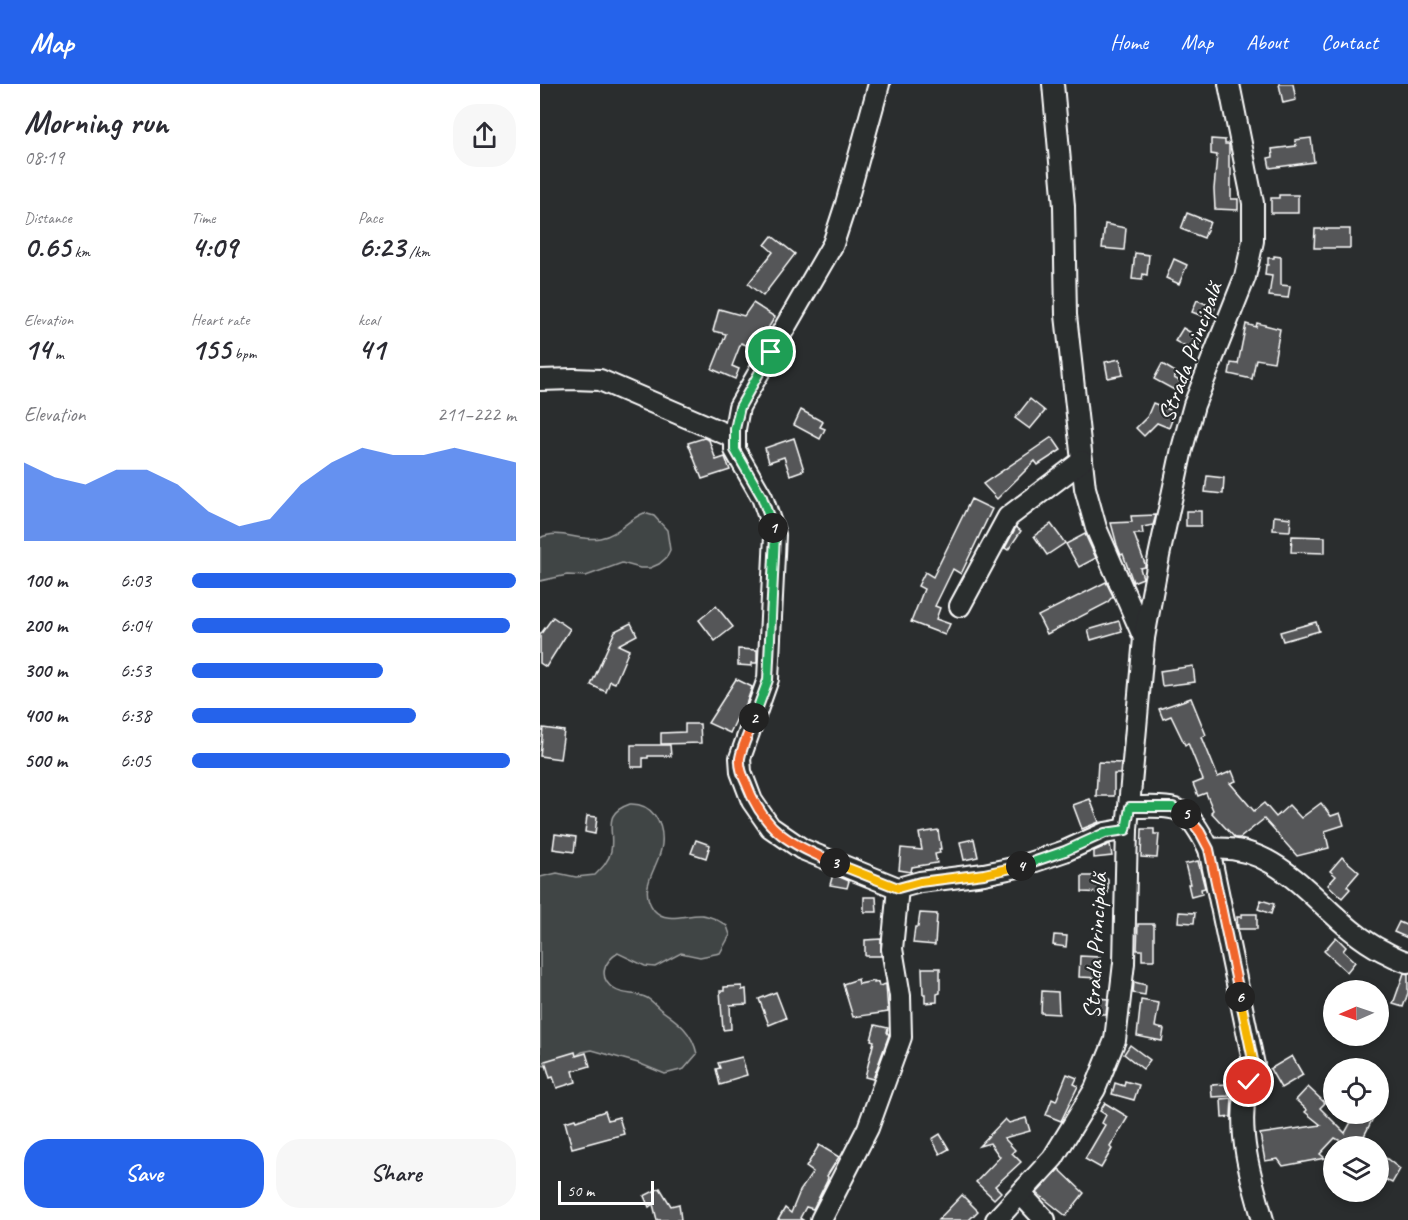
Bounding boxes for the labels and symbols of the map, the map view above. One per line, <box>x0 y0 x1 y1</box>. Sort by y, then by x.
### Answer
street label: Strada Principală <box>1151 276 1230 426</box>
pin <box>745 326 796 377</box>
pin: 1 <box>758 513 788 543</box>
pin: 2 <box>739 703 769 733</box>
pin: 5 <box>1171 799 1201 829</box>
pin: 3 <box>820 848 850 878</box>
pin: 4 <box>1006 851 1036 881</box>
street label: Strada Principală <box>1076 870 1114 1020</box>
north arrow <box>1323 980 1389 1046</box>
pin: 6 <box>1225 982 1255 1012</box>
pin <box>1223 1056 1274 1107</box>
scale bar <box>558 1178 654 1206</box>

